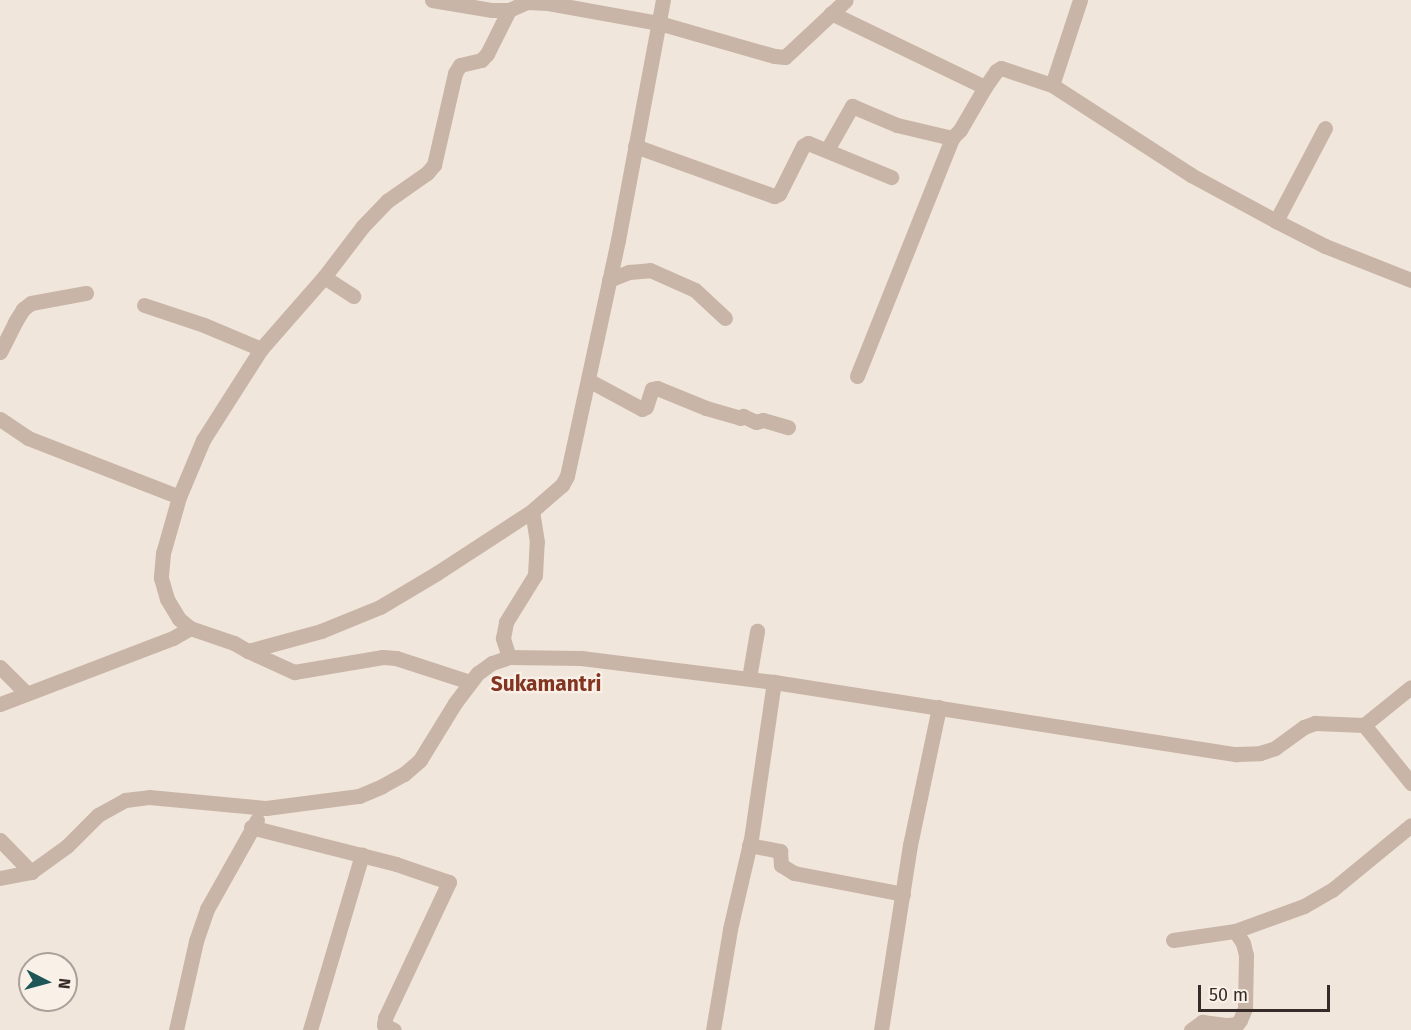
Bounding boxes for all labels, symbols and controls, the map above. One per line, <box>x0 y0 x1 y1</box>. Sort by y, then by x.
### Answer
district label: Sukamantri <box>491 671 601 697</box>
north arrow <box>18 952 78 1012</box>
scale bar <box>1201 973 1333 1011</box>
text: N <box>54 977 74 990</box>
text: 50 m <box>1209 984 1248 1006</box>

